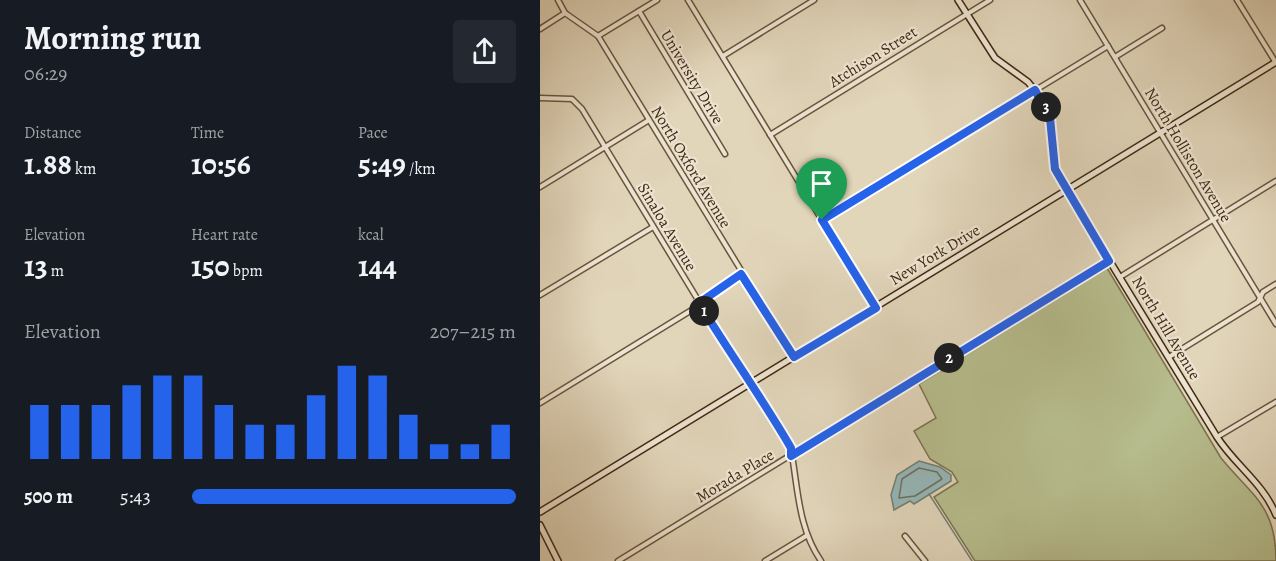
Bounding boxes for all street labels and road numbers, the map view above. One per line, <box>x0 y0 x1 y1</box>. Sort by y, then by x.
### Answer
street label: Atchison Street <box>824 21 921 93</box>
street label: University Drive <box>655 26 729 128</box>
street label: North Holliston Avenue <box>1139 84 1237 226</box>
street label: North Oxford Avenue <box>646 102 736 232</box>
street label: Sinaloa Avenue <box>632 179 702 275</box>
street label: New York Drive <box>886 219 984 291</box>
street label: North Hill Avenue <box>1126 272 1206 384</box>
street label: Morada Place <box>692 444 778 508</box>

